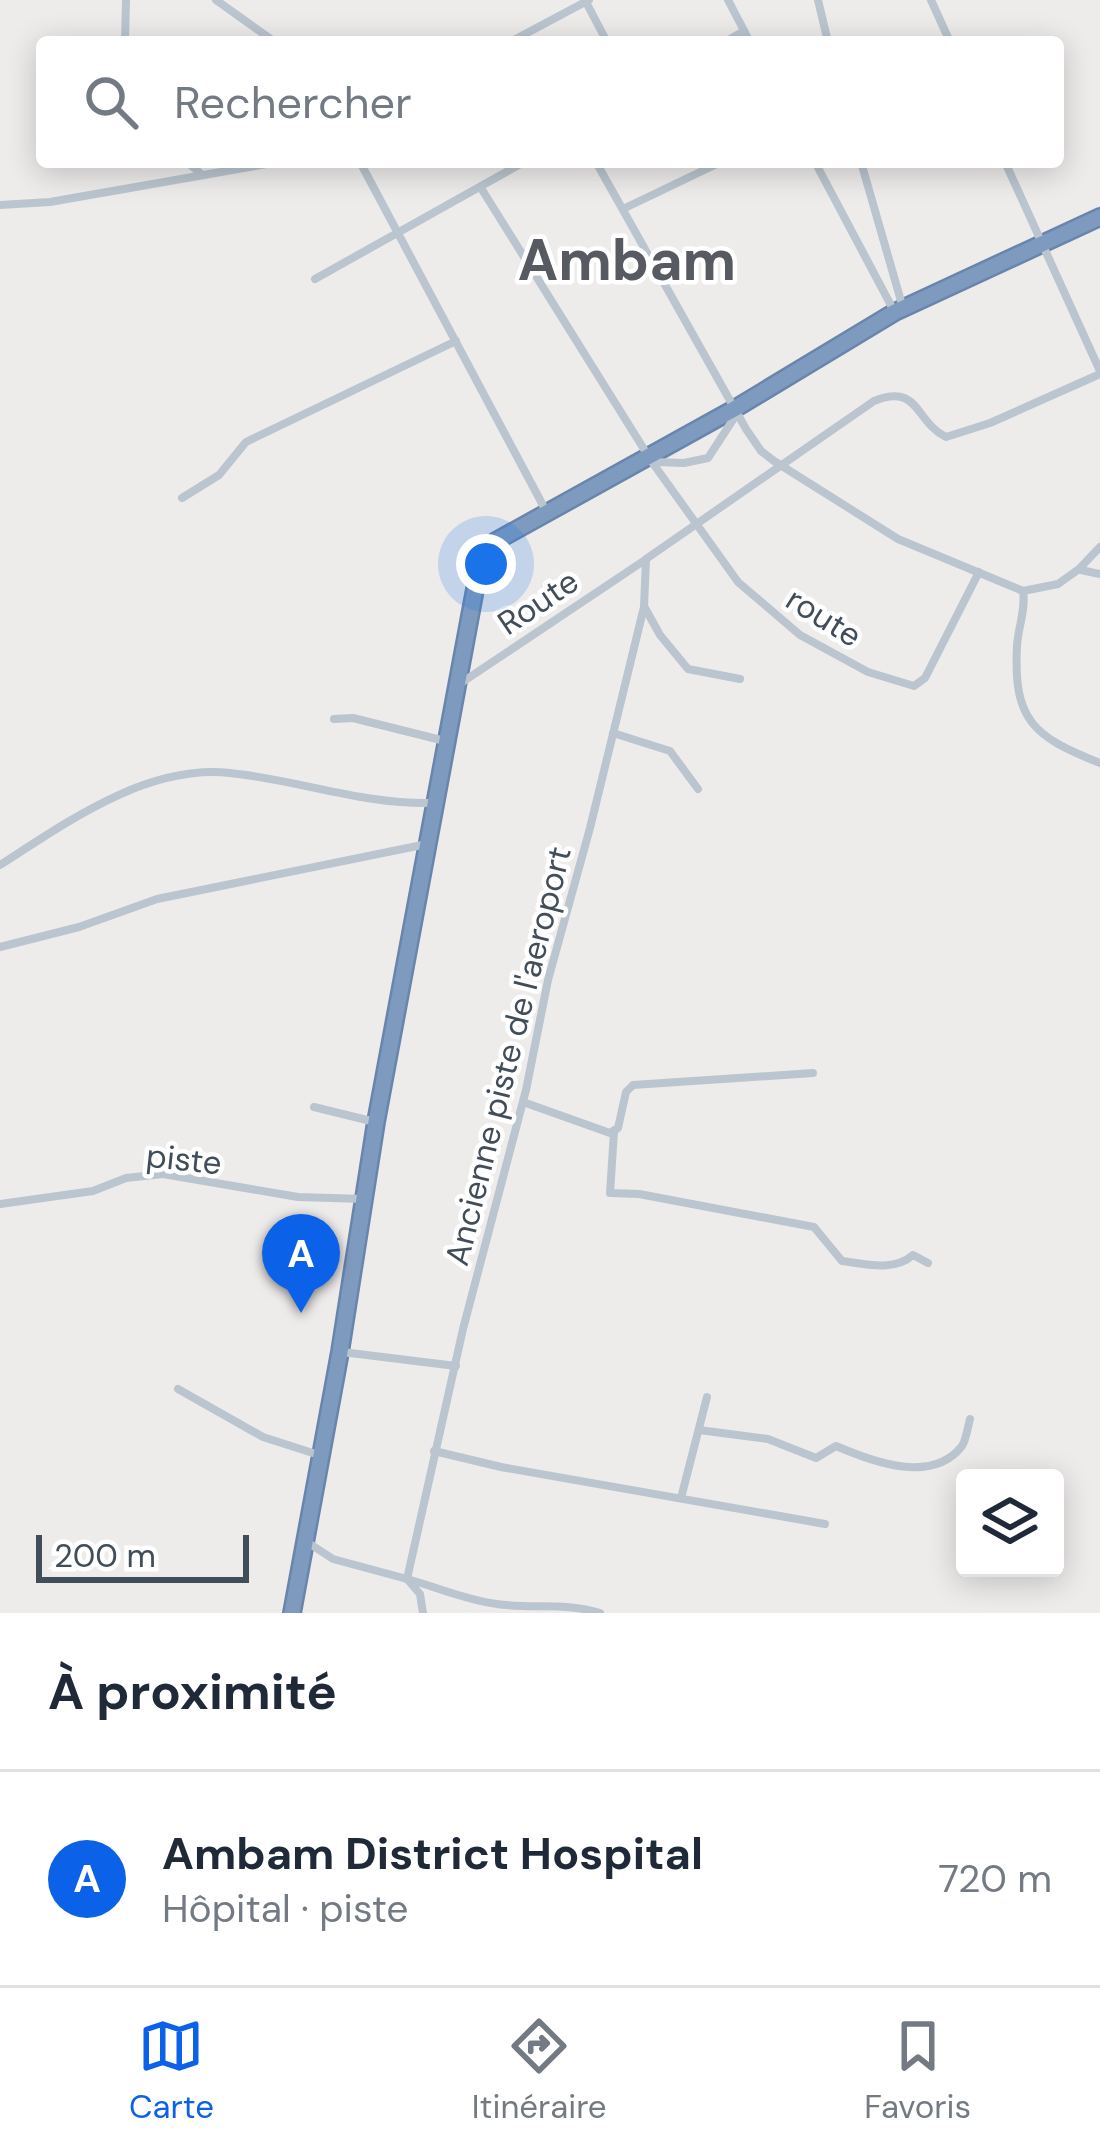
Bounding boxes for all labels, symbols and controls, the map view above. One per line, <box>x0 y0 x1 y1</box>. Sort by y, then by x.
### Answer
search box <box>36 36 1064 168</box>
icon: search <box>78 69 144 135</box>
text: Rechercher <box>174 73 412 132</box>
district label: Ambam <box>518 223 736 298</box>
your location <box>456 534 516 594</box>
street label: Route <box>489 559 587 645</box>
street label: route <box>778 577 870 657</box>
street label: Ancienne piste de l'aeroport <box>435 842 581 1270</box>
street label: piste <box>144 1134 224 1184</box>
pin: A <box>262 1214 340 1313</box>
map controls <box>956 1469 1064 1577</box>
button: layers <box>956 1469 1064 1577</box>
scale bar <box>36 1529 249 1582</box>
text: 200 m <box>54 1534 156 1577</box>
text: À proximité <box>48 1658 337 1725</box>
text: Ambam District Hospital <box>162 1824 703 1883</box>
text: A <box>73 1853 101 1904</box>
text: 720 m <box>938 1853 1052 1904</box>
text: Hôpital · piste <box>162 1883 409 1934</box>
tab: Carte <box>129 2013 214 2128</box>
tab: Itinéraire <box>472 2013 607 2128</box>
tab: Favoris <box>864 2013 971 2128</box>

